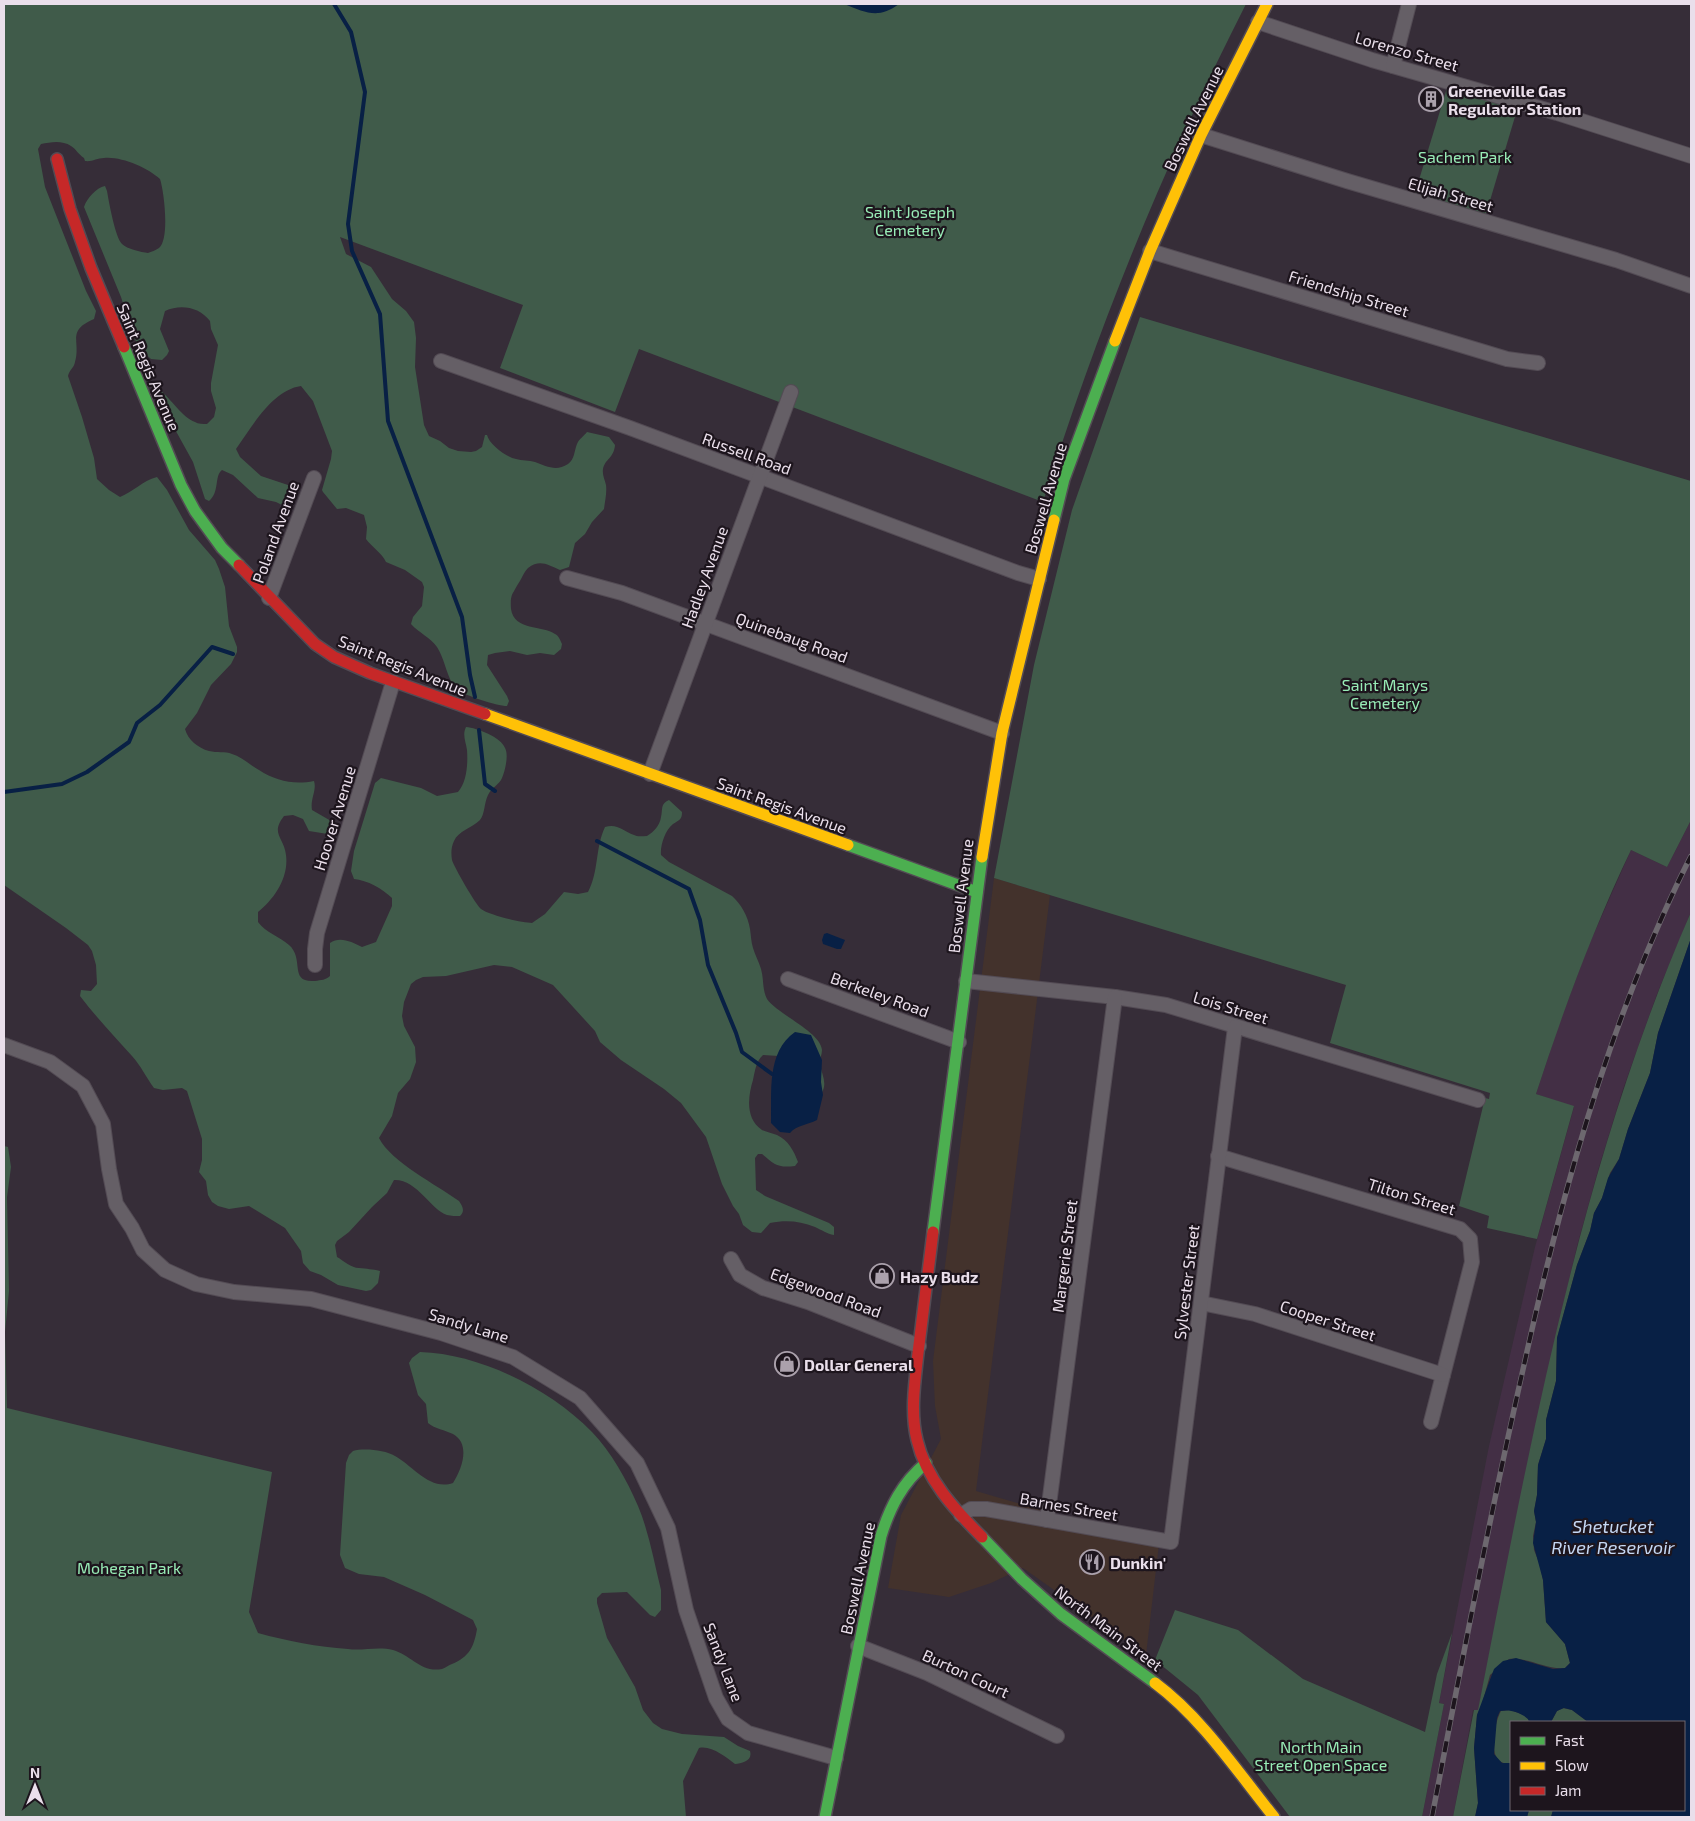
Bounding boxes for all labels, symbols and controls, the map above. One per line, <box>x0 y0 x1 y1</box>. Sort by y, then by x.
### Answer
street label: Lorenzo Street <box>1353 27 1461 75</box>
street label: Boswell Avenue <box>1159 62 1227 174</box>
place label: Greeneville Gas Regulator Station <box>1448 81 1581 118</box>
building icon: Greeneville Gas Regulator Station <box>1418 86 1444 112</box>
park label: Sachem Park <box>1418 147 1512 166</box>
street label: Elijah Street <box>1406 173 1496 216</box>
park label: Saint Joseph Cemetery <box>865 202 955 239</box>
street label: Friendship Street <box>1287 266 1411 320</box>
street label: Saint Regis Avenue <box>114 300 184 434</box>
street label: Russell Road <box>700 428 794 478</box>
street label: Boswell Avenue <box>1020 440 1070 556</box>
street label: Poland Avenue <box>248 478 302 586</box>
street label: Hadley Avenue <box>677 524 731 630</box>
street label: Quinebaug Road <box>733 608 851 667</box>
street label: Saint Regis Avenue <box>336 631 470 699</box>
park label: Saint Marys Cemetery <box>1342 675 1428 712</box>
street label: Hoover Avenue <box>309 763 359 873</box>
street label: Saint Regis Avenue <box>714 773 850 837</box>
street label: Boswell Avenue <box>944 838 976 954</box>
street label: Berkeley Road <box>828 967 932 1021</box>
street label: Lois Street <box>1191 987 1271 1027</box>
street label: Tilton Street <box>1366 1174 1458 1218</box>
street label: Margerie Street <box>1048 1198 1080 1314</box>
street label: Sylvester Street <box>1170 1223 1202 1341</box>
street label: Edgewood Road <box>768 1263 884 1321</box>
shop icon: Hazy Budz <box>869 1263 895 1289</box>
place label: Hazy Budz <box>900 1267 978 1287</box>
street label: Cooper Street <box>1278 1296 1378 1344</box>
street label: Sandy Lane <box>427 1304 511 1346</box>
shop icon: Dollar General <box>774 1351 800 1377</box>
place label: Dollar General <box>804 1355 914 1374</box>
street label: Barnes Street <box>1019 1488 1119 1524</box>
water label: Shetucket River Reservoir <box>1551 1515 1676 1558</box>
street label: Boswell Avenue <box>836 1520 878 1636</box>
restaurant icon: Dunkin' <box>1079 1549 1105 1575</box>
place label: Dunkin' <box>1110 1553 1166 1572</box>
park label: Mohegan Park <box>77 1558 181 1577</box>
street label: North Main Street <box>1051 1581 1167 1675</box>
street label: Sandy Lane <box>700 1620 748 1704</box>
street label: Burton Court <box>920 1645 1012 1701</box>
legend <box>1510 1721 1685 1811</box>
text: Fast <box>1555 1731 1585 1749</box>
park label: North Main Street Open Space <box>1255 1737 1387 1774</box>
text: Slow <box>1555 1756 1589 1774</box>
north arrow <box>10 1761 60 1811</box>
text: N <box>30 1764 40 1781</box>
text: Jam <box>1555 1781 1581 1799</box>

